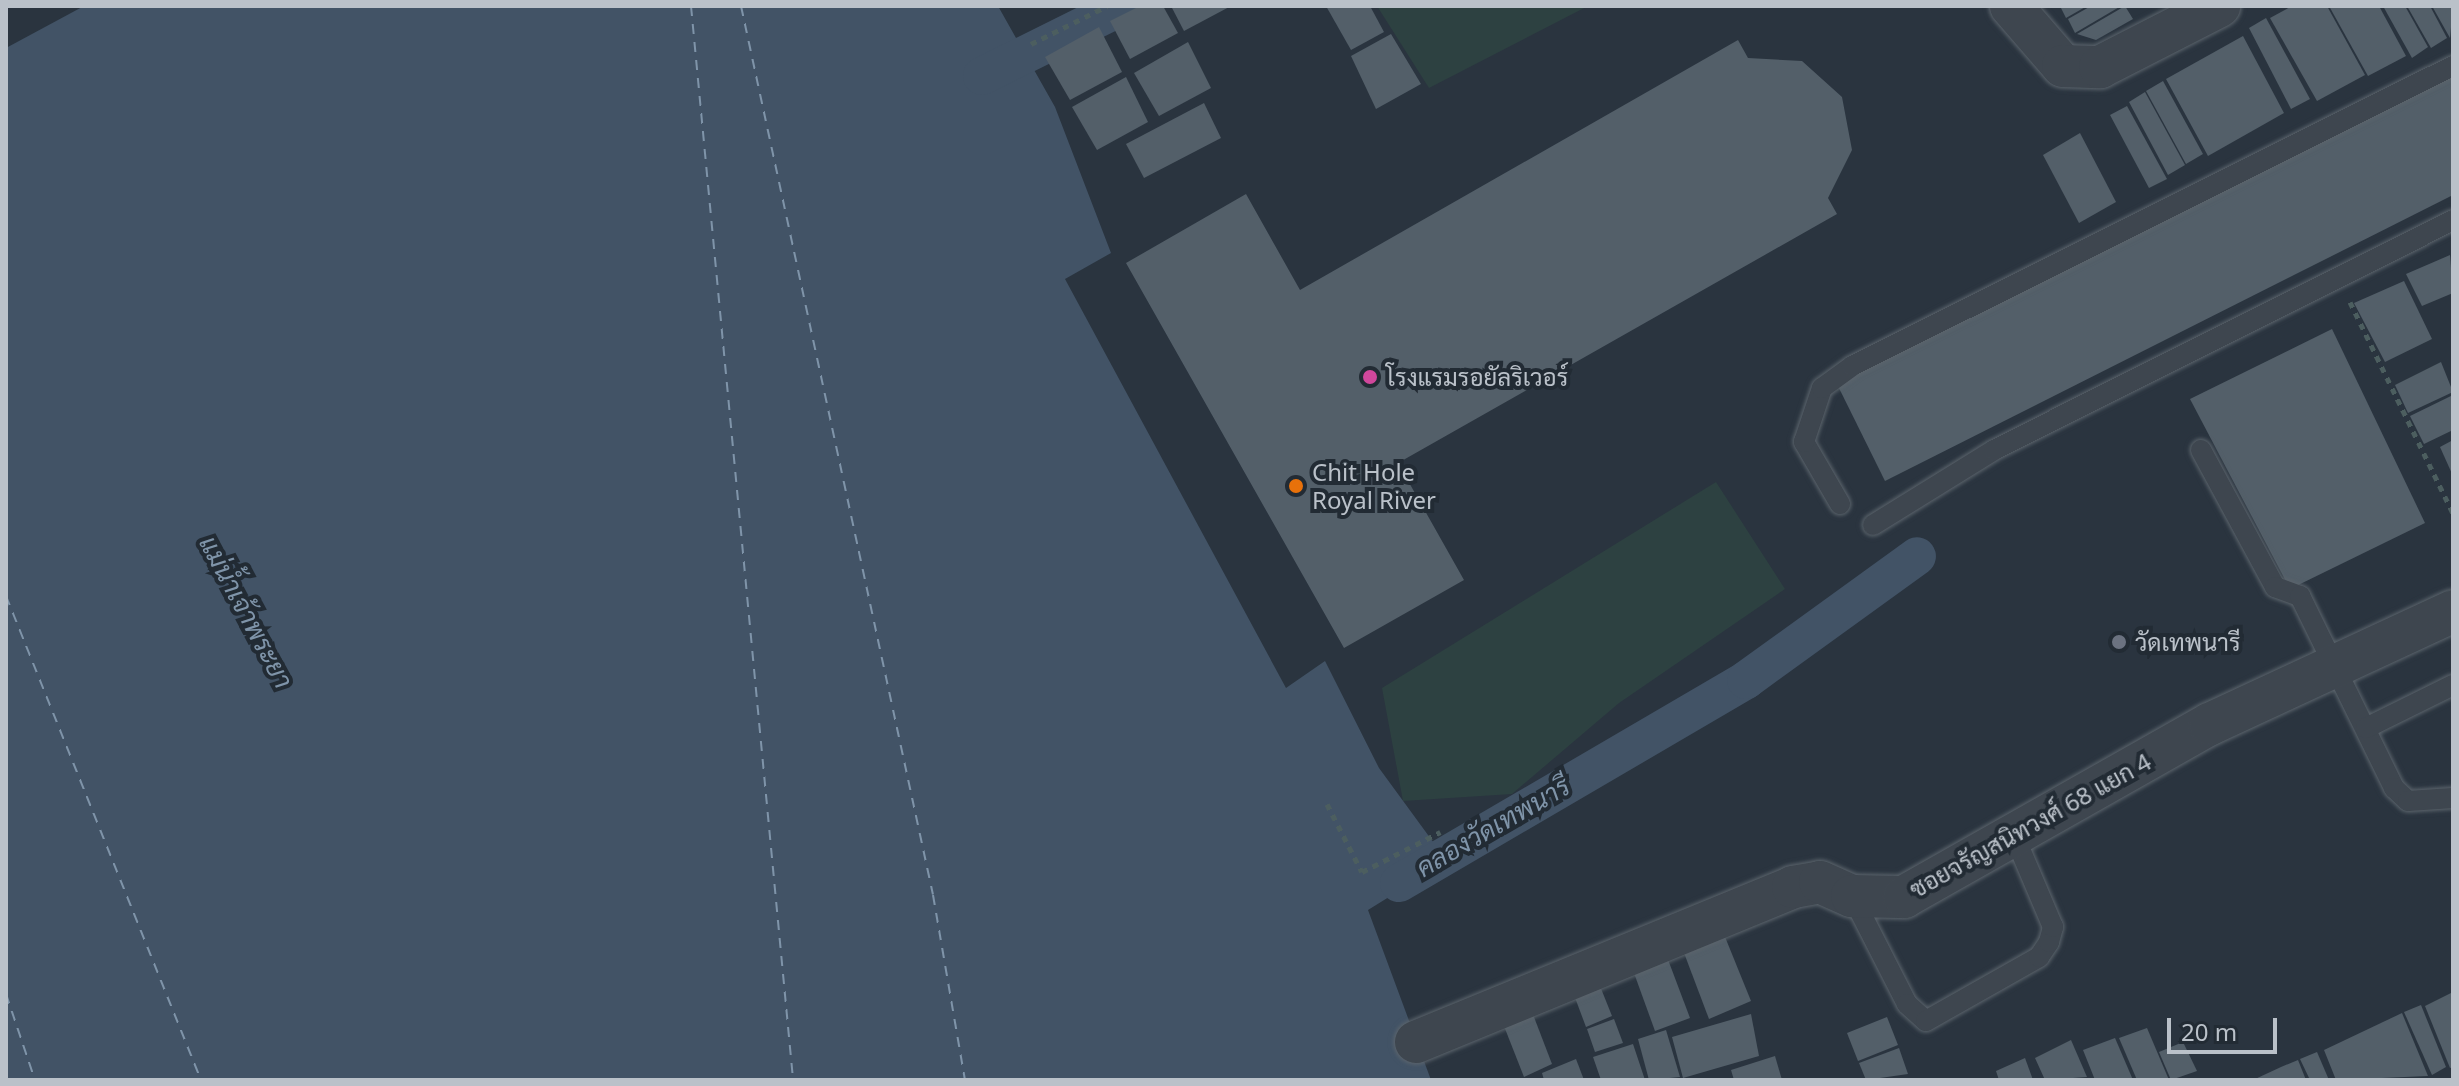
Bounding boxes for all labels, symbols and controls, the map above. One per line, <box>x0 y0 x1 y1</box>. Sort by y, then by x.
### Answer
place label: โรงแรมรอยัลริเวอร์ <box>1386 363 1568 391</box>
marker: โรงแรมรอยัลริเวอร์ <box>1361 368 1379 386</box>
place label: Chit Hole Royal River <box>1312 458 1436 514</box>
marker: Chit Hole Royal River <box>1287 477 1305 495</box>
water label: แม่น้ำเจ้าพระยา <box>193 531 299 693</box>
place label: วัดเทพนารี <box>2135 628 2241 656</box>
marker: วัดเทพนารี <box>2110 633 2128 651</box>
street label: ซอยจรัญสนิทวงศ์ 68 แยก 4 <box>1904 747 2156 903</box>
water label: คลองวัดเทพนารี <box>1411 770 1575 884</box>
scale bar <box>2171 1002 2281 1052</box>
text: 20 m <box>2181 1015 2237 1048</box>

